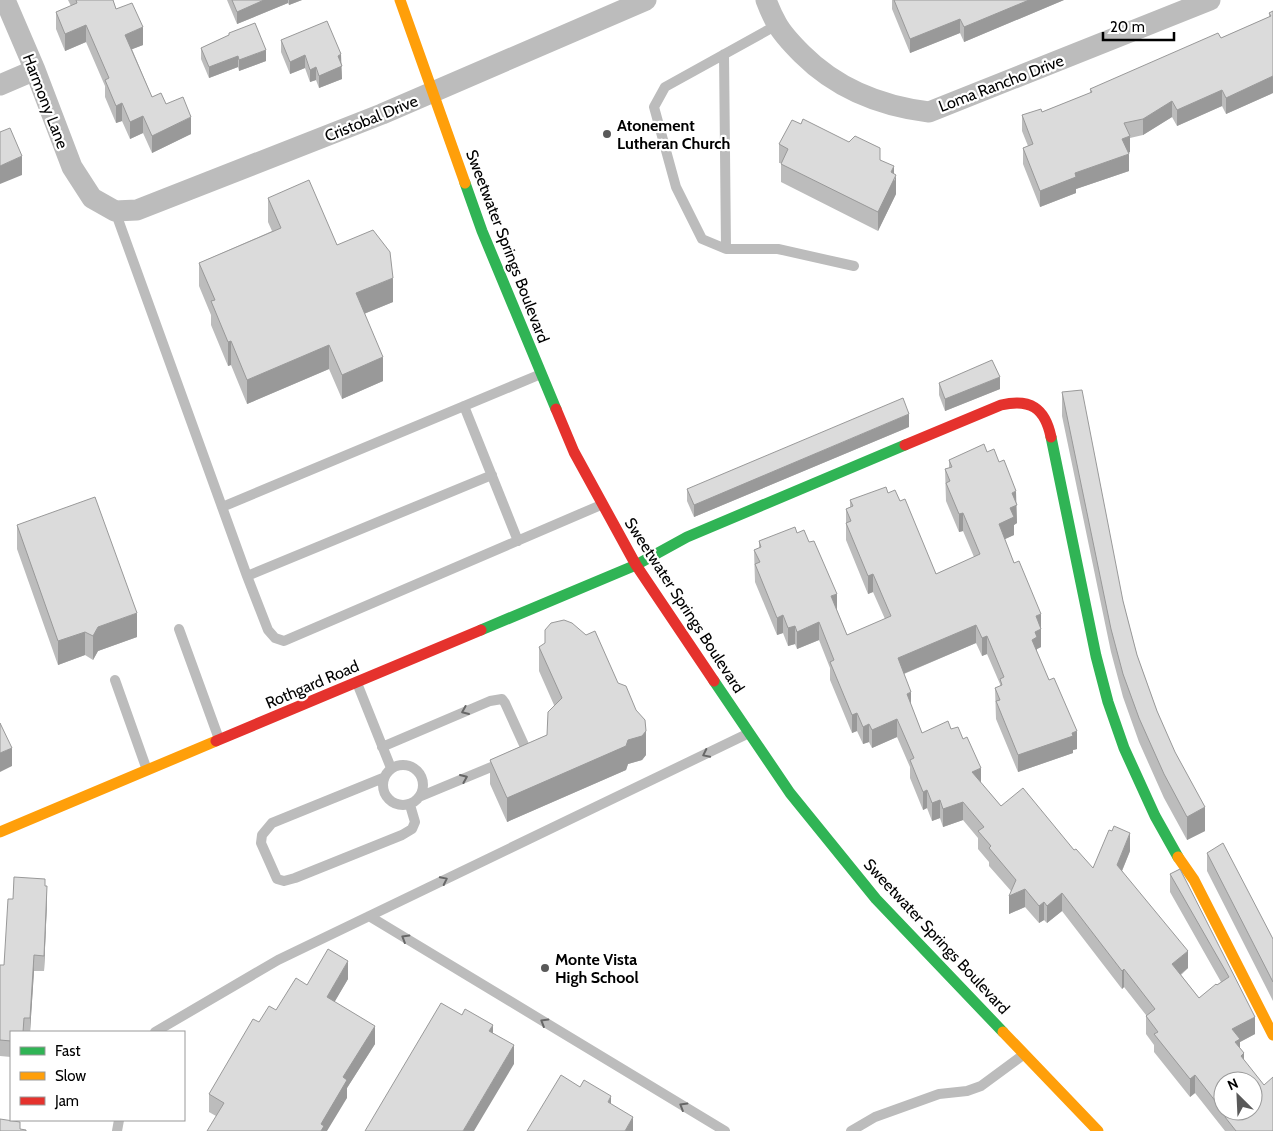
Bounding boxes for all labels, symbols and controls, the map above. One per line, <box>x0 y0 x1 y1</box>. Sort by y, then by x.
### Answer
scale bar <box>1103 10 1174 42</box>
text: 20 m <box>1110 18 1145 36</box>
street label: Harmony Lane <box>19 51 72 151</box>
street label: Loma Rancho Drive <box>936 51 1066 116</box>
street label: Cristobal Drive <box>322 91 421 146</box>
place label: Atonement Lutheran Church <box>617 116 730 153</box>
marker: Atonement Lutheran Church <box>601 128 613 140</box>
street label: Sweetwater Springs Boulevard <box>462 147 553 345</box>
street label: Sweetwater Springs Boulevard <box>621 514 748 696</box>
street label: Rothgard Road <box>263 656 362 713</box>
one-way arrow <box>461 705 470 716</box>
one-way arrow <box>702 748 711 758</box>
one-way arrow <box>459 774 468 785</box>
street label: Sweetwater Springs Boulevard <box>860 855 1014 1018</box>
one-way arrow <box>439 875 448 886</box>
one-way arrow <box>402 935 411 945</box>
place label: Monte Vista High School <box>555 950 639 987</box>
marker: Monte Vista High School <box>539 962 551 974</box>
one-way arrow <box>541 1018 550 1028</box>
legend <box>10 1031 185 1121</box>
text: Fast <box>55 1042 80 1060</box>
text: Slow <box>55 1067 86 1085</box>
north arrow <box>1213 1071 1263 1121</box>
text: N <box>1225 1074 1241 1094</box>
text: Jam <box>54 1092 79 1110</box>
one-way arrow <box>680 1102 689 1112</box>

